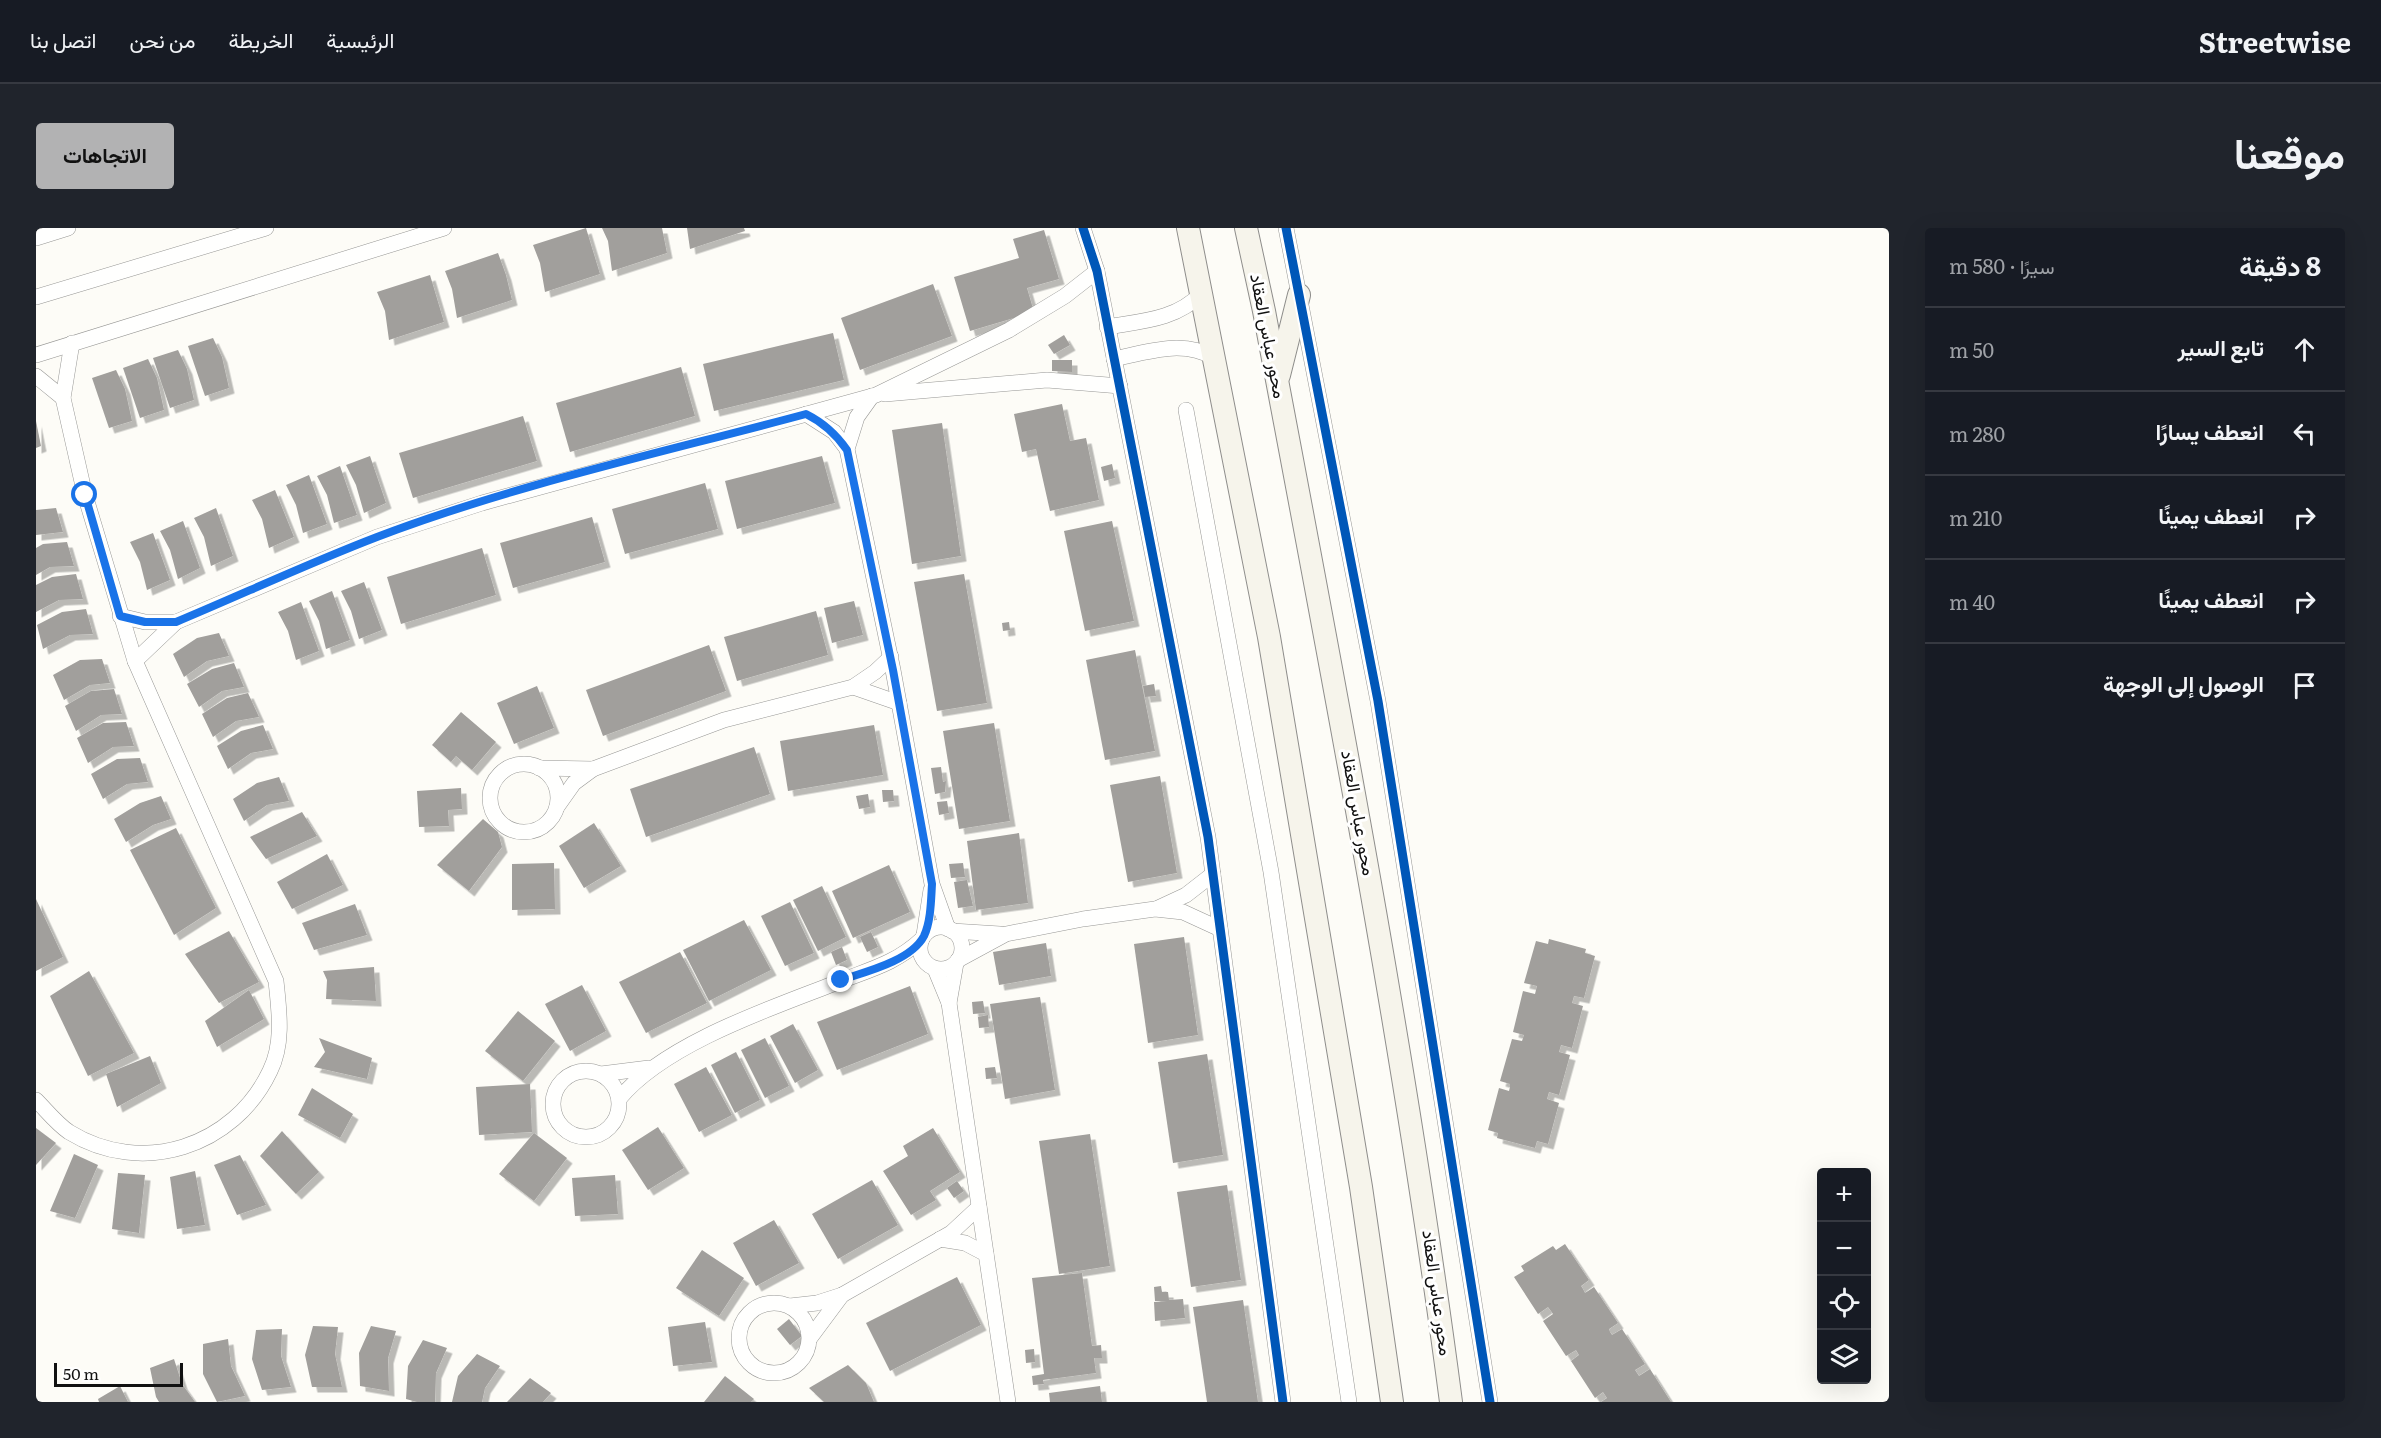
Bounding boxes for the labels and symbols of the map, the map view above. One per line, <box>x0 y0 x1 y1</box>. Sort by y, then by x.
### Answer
street label: محور عباس العقاد <box>1244 271 1295 401</box>
route start <box>71 481 97 507</box>
street label: محور عباس العقاد <box>1335 748 1384 878</box>
route end <box>827 966 853 992</box>
street label: محور عباس العقاد <box>1416 1228 1461 1357</box>
scale bar <box>54 1360 183 1388</box>

